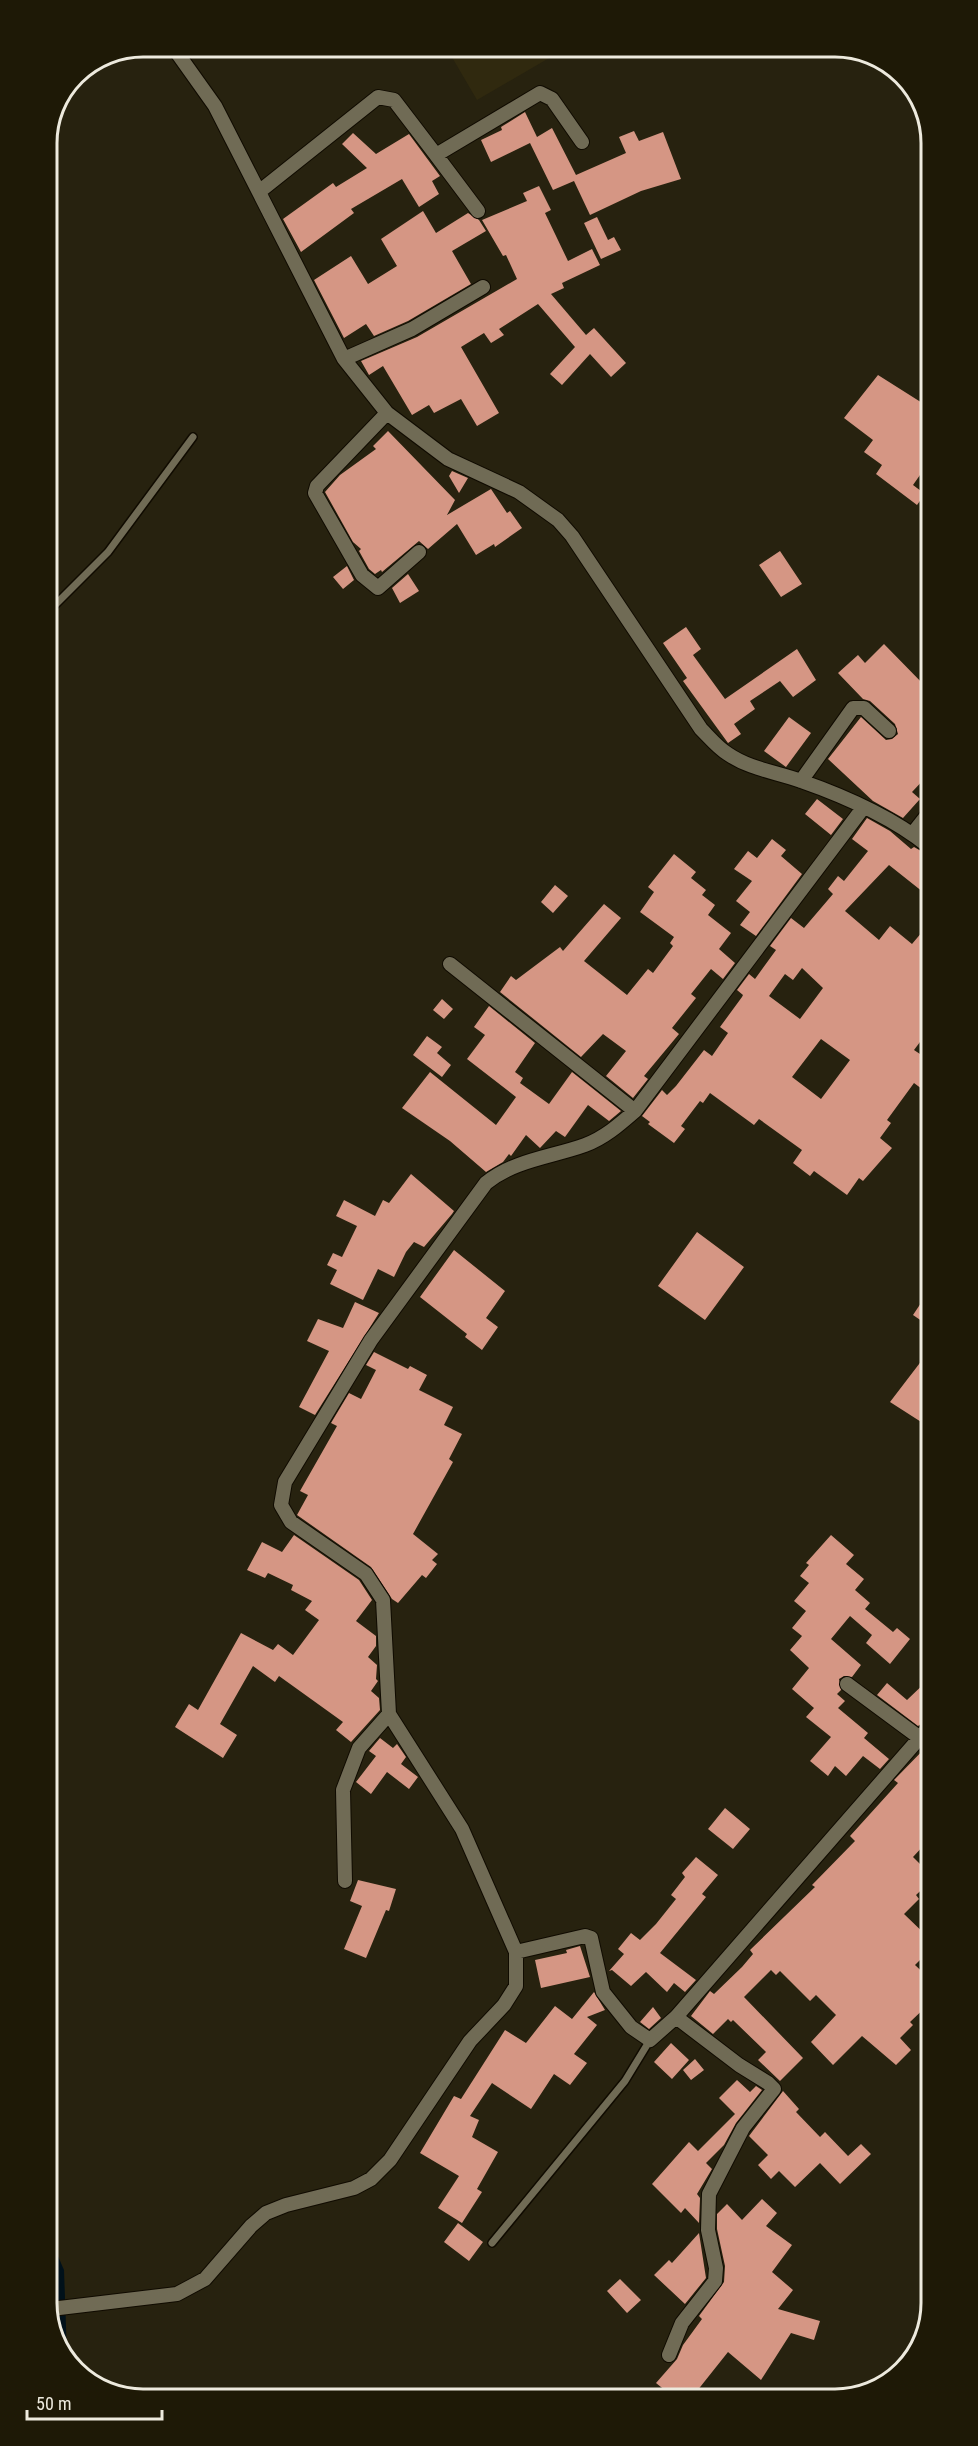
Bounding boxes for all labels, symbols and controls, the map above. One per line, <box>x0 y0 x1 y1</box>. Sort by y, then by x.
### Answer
scale bar <box>27 2383 162 2421</box>
text: 50 m <box>36 2393 71 2414</box>

